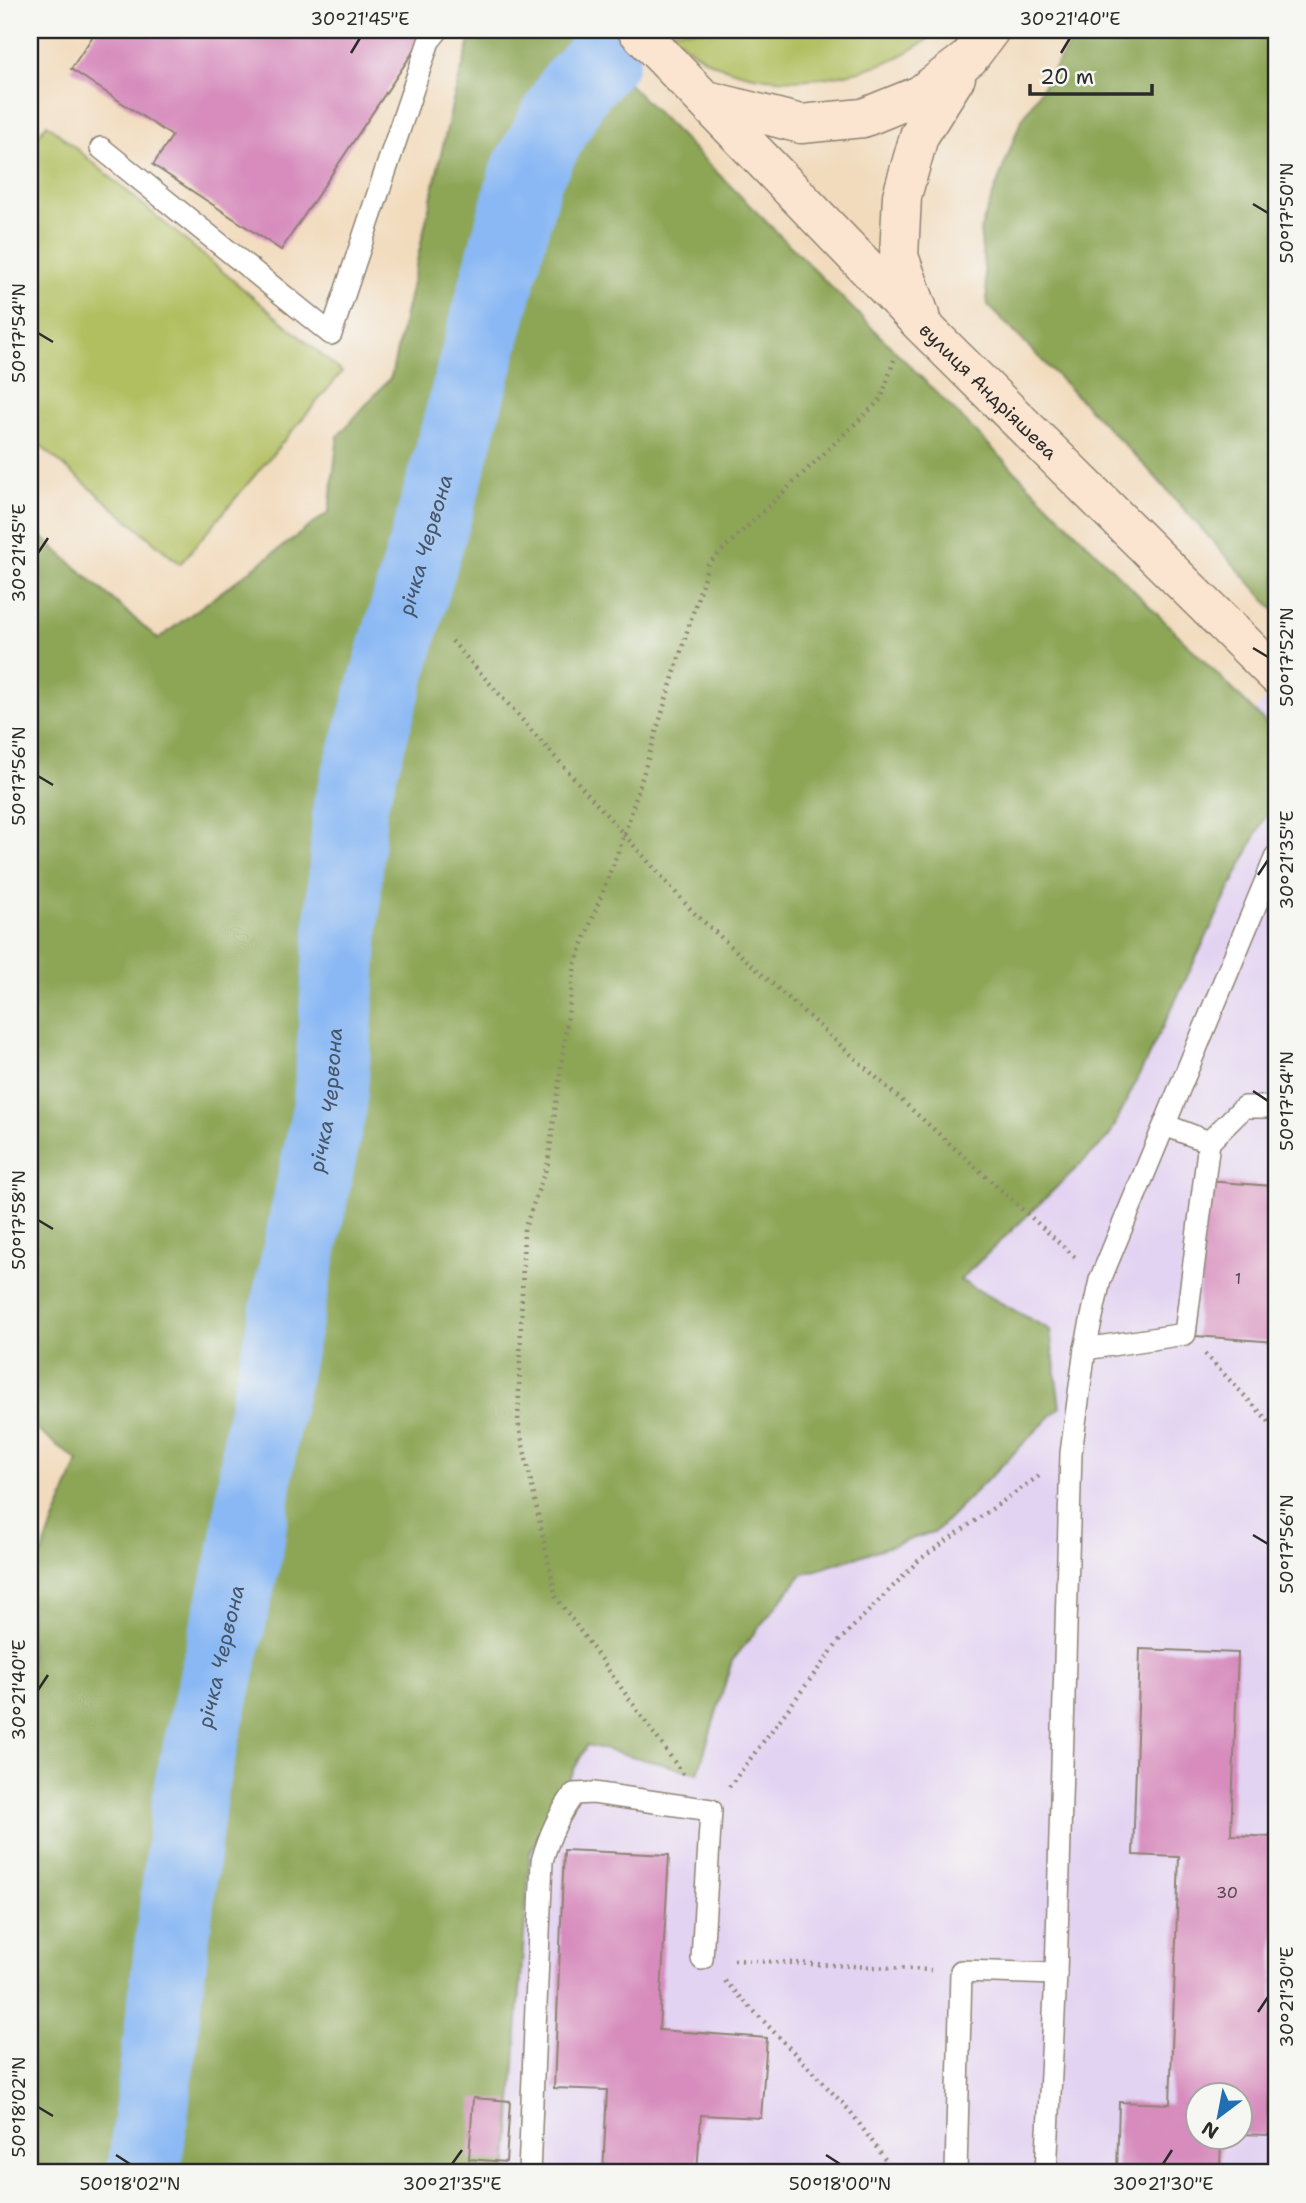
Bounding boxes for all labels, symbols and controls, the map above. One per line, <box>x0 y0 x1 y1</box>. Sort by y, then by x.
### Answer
text: 30°21'45"E <box>311 7 409 31</box>
text: 30°21'40"E <box>1019 7 1121 31</box>
scale bar <box>1030 52 1152 96</box>
text: 20 m <box>1040 63 1094 91</box>
text: 50°17'50"N <box>1275 163 1299 263</box>
text: 50°17'54"N <box>7 283 31 383</box>
street label: вулиця Андріяшева <box>914 317 1063 465</box>
water label: річка Червона <box>392 471 460 620</box>
text: 30°21'45"E <box>7 504 31 602</box>
text: 50°17'52"N <box>1275 607 1299 707</box>
text: 50°17'56"N <box>7 726 31 826</box>
text: 30°21'35"E <box>1275 810 1299 910</box>
water label: річка Червона <box>302 1027 349 1176</box>
text: 50°17'54"N <box>1275 1051 1299 1151</box>
text: 50°17'58"N <box>7 1170 31 1270</box>
house number: 1 <box>1235 1268 1241 1289</box>
text: 50°17'56"N <box>1275 1494 1299 1594</box>
water label: річка Червона <box>191 1582 251 1731</box>
text: 30°21'40"E <box>7 1639 31 1741</box>
house number: 30 <box>1216 1882 1238 1903</box>
text: 30°21'30"E <box>1275 1946 1299 2048</box>
text: 50°18'02"N <box>7 2056 31 2158</box>
north arrow <box>1184 2080 1254 2150</box>
text: N <box>1197 2115 1223 2145</box>
text: 50°18'02"N <box>79 2172 181 2196</box>
text: 30°21'35"E <box>402 2172 502 2196</box>
text: 50°18'00"N <box>789 2172 891 2196</box>
text: 30°21'30"E <box>1112 2172 1214 2196</box>

